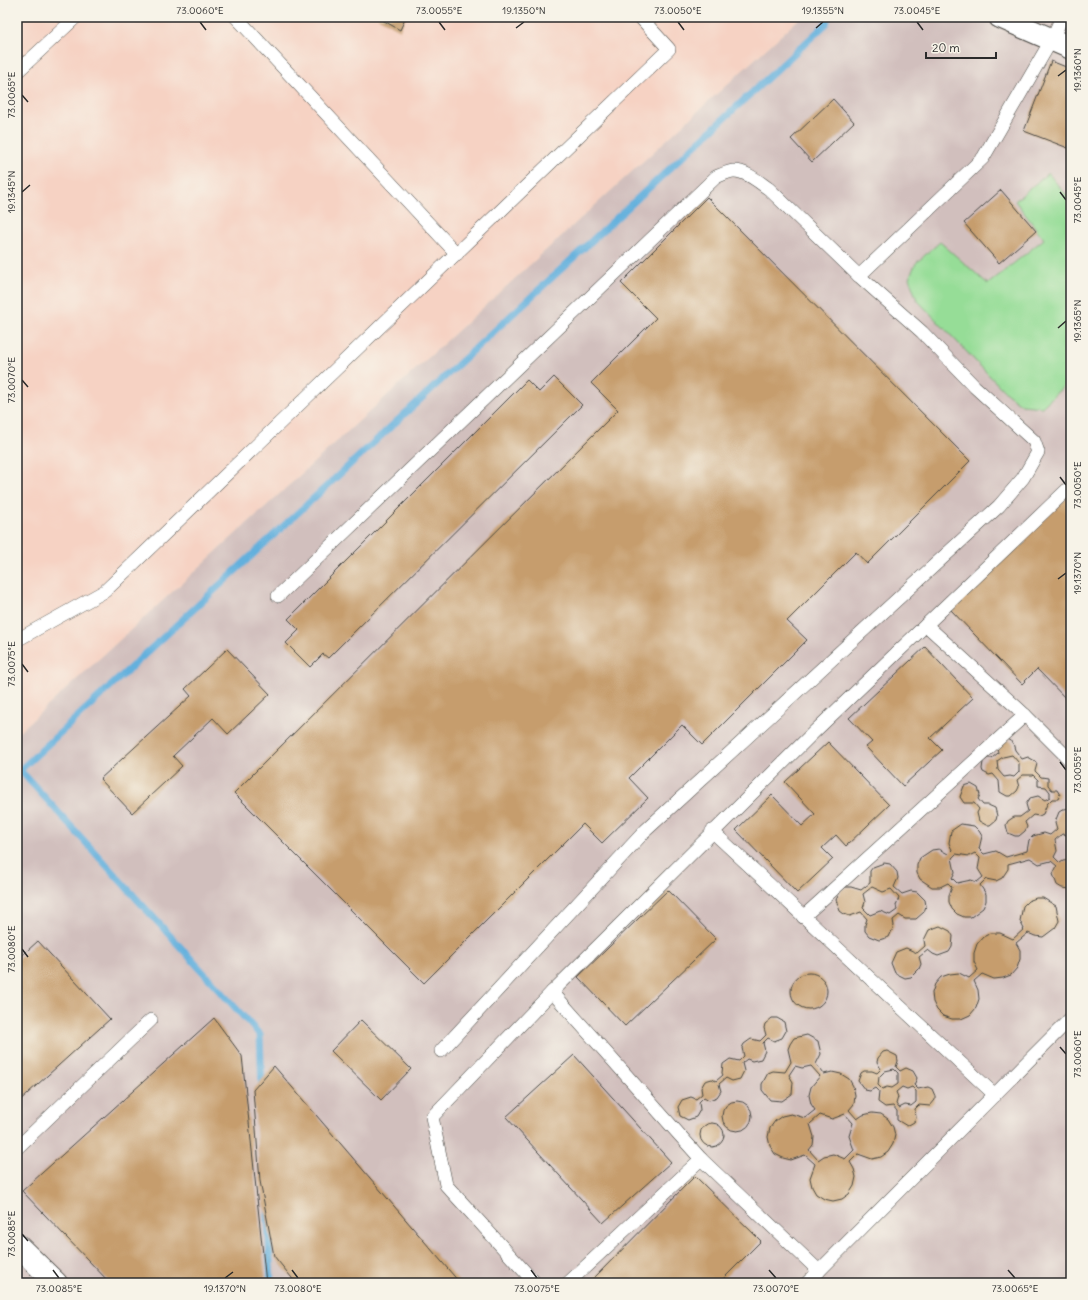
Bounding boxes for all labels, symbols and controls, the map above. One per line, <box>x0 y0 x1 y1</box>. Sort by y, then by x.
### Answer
text: 73.0060°E <box>176 4 224 17</box>
text: 73.0055°E <box>416 4 462 17</box>
text: 19.1350°N <box>502 4 546 17</box>
text: 73.0050°E <box>654 4 702 17</box>
text: 19.1355°N <box>802 4 844 17</box>
text: 73.0045°E <box>894 4 940 17</box>
scale bar <box>926 34 996 60</box>
text: 20 m <box>932 40 960 55</box>
text: 19.1360°N <box>1071 48 1084 92</box>
text: 73.0065°E <box>5 72 18 118</box>
text: 19.1345°N <box>5 171 18 213</box>
text: 73.0045°E <box>1071 177 1084 223</box>
text: 19.1365°N <box>1071 300 1084 342</box>
text: 73.0070°E <box>5 357 18 403</box>
text: 73.0050°E <box>1071 461 1084 509</box>
text: 19.1370°N <box>1071 552 1084 594</box>
text: 73.0075°E <box>5 641 18 687</box>
text: 73.0055°E <box>1071 747 1084 793</box>
text: 73.0080°E <box>5 925 18 973</box>
text: 73.0060°E <box>1071 1030 1084 1078</box>
text: 73.0085°E <box>5 1211 18 1257</box>
text: 73.0085°E <box>36 1282 82 1295</box>
text: 19.1370°N <box>204 1282 246 1295</box>
text: 73.0080°E <box>274 1282 322 1295</box>
text: 73.0075°E <box>514 1282 560 1295</box>
text: 73.0070°E <box>753 1282 799 1295</box>
text: 73.0065°E <box>992 1282 1038 1295</box>

